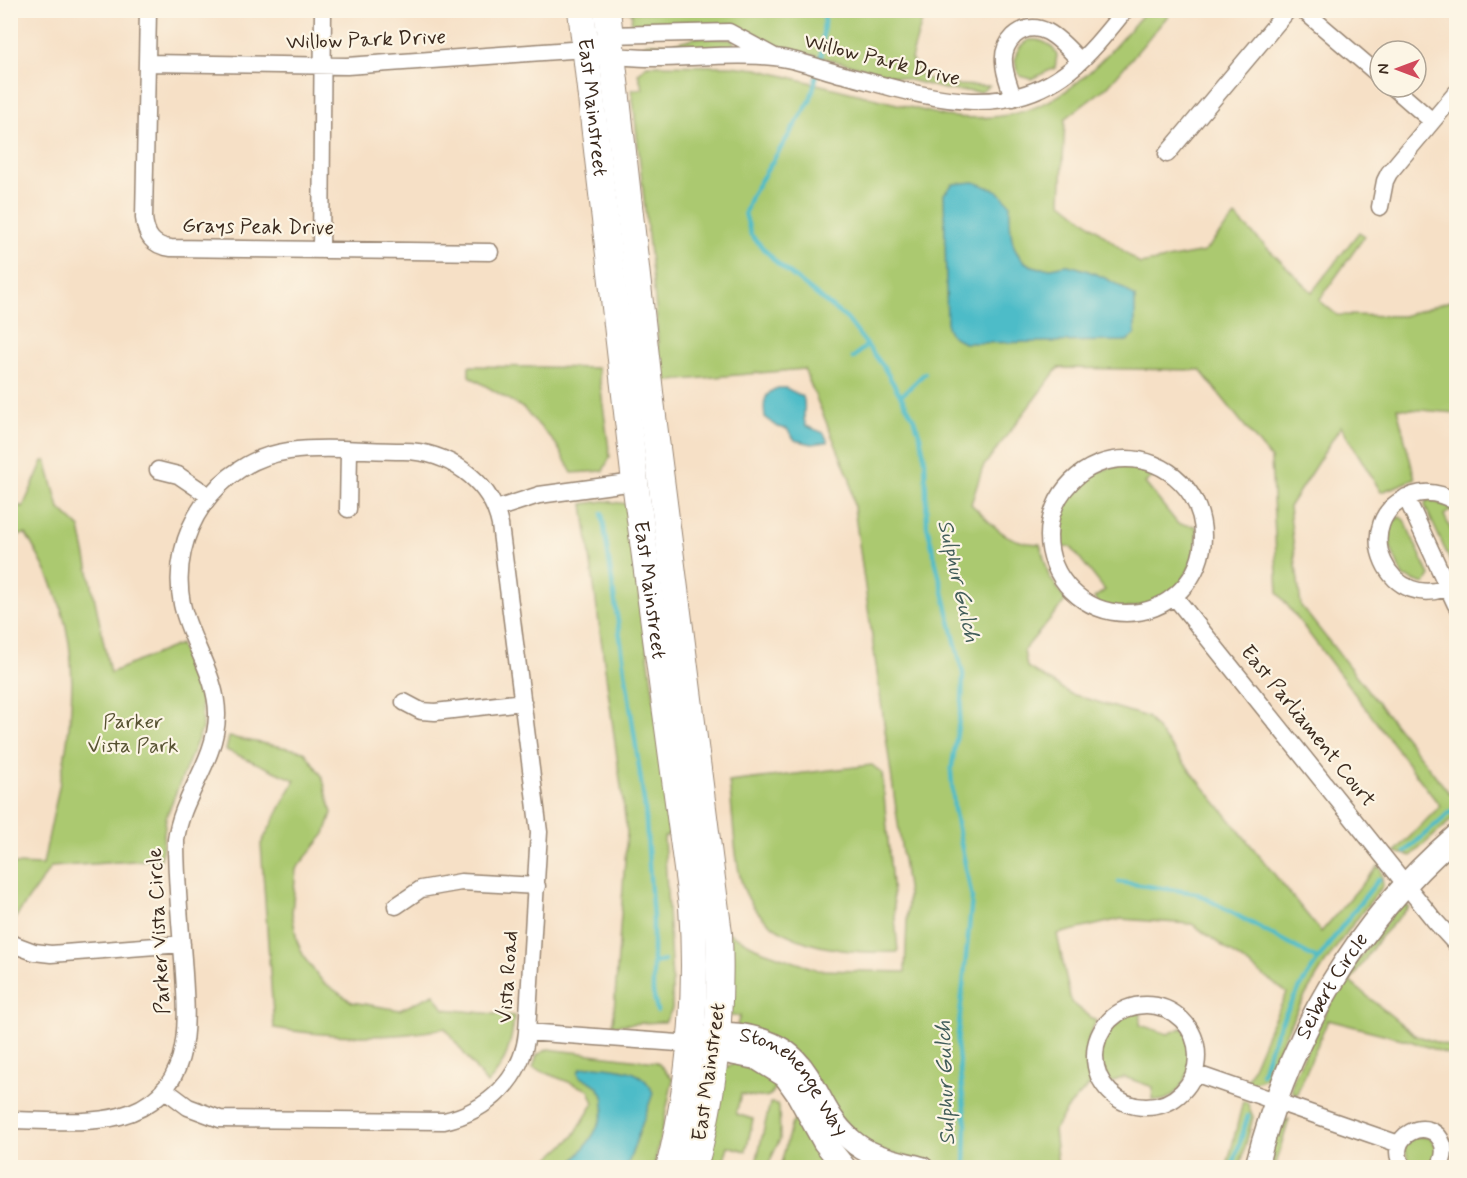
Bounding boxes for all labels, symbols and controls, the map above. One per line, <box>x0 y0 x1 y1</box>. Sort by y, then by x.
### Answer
street label: Willow Park Drive <box>286 23 446 57</box>
street label: Willow Park Drive <box>801 27 963 93</box>
street label: East Mainstreet <box>570 37 614 178</box>
north arrow <box>1368 39 1428 99</box>
text: N <box>1374 64 1395 74</box>
street label: Grays Peak Drive <box>182 212 334 242</box>
water label: Sulphur Gulch <box>930 517 986 645</box>
street label: East Mainstreet <box>626 519 673 661</box>
street label: East Parliament Court <box>1234 639 1382 813</box>
park label: Parker Vista Park <box>88 708 178 760</box>
street label: Parker Vista Circle <box>141 847 177 1015</box>
street label: Seibert Circle <box>1290 927 1375 1044</box>
street label: Vista Road <box>491 930 525 1024</box>
street label: East Mainstreet <box>685 1001 733 1143</box>
water label: Sulphur Gulch <box>930 1020 962 1146</box>
street label: Stonehenge Way <box>737 1021 855 1143</box>

